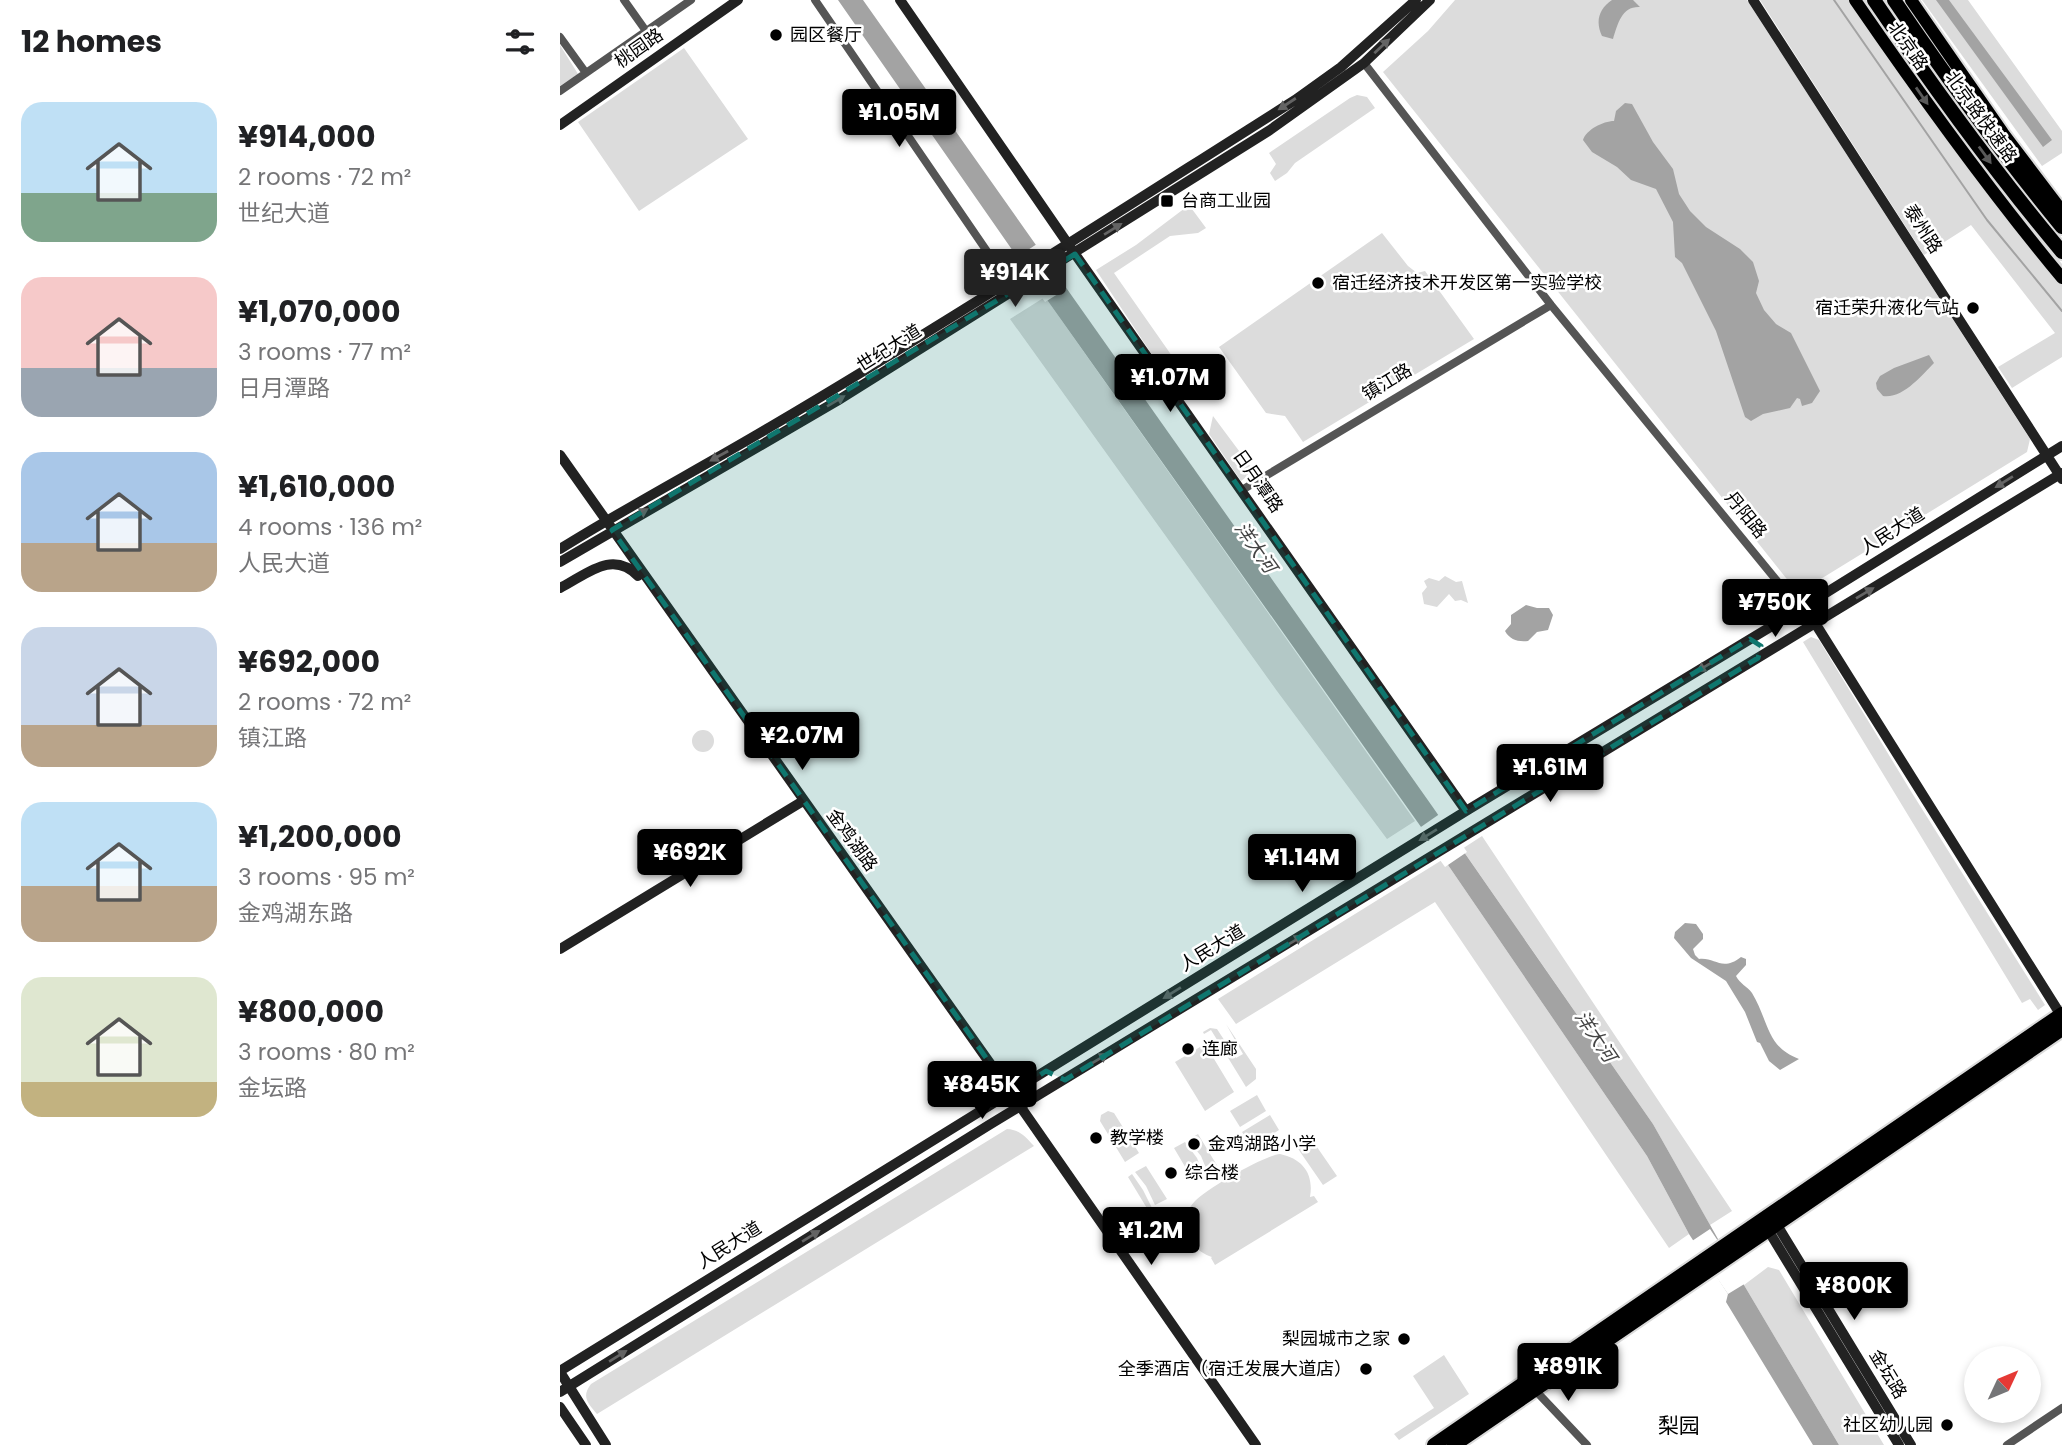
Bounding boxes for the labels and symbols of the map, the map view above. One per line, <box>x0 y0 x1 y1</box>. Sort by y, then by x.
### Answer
street label: 北京路 <box>1883 16 1934 75</box>
street label: 桃园路 <box>609 22 668 73</box>
place label: 园区餐厅 <box>790 22 862 47</box>
marker: 园区餐厅 <box>768 27 784 43</box>
one-way arrow <box>1373 39 1390 55</box>
street label: 北京路快速路 <box>1940 66 2023 168</box>
one-way arrow <box>1915 87 1929 105</box>
pin: ¥1.05M <box>842 90 956 149</box>
one-way arrow <box>1278 98 1297 111</box>
one-way arrow <box>1978 146 1992 164</box>
place label: 台商工业园 <box>1181 188 1271 213</box>
marker: 台商工业园 <box>1159 193 1175 209</box>
street label: 泰州路 <box>1898 199 1949 258</box>
one-way arrow <box>1104 223 1123 236</box>
pin: ¥914K <box>966 250 1064 309</box>
place label: 宿迁经济技术开发区第一实验学校 <box>1332 270 1602 295</box>
marker: 宿迁经济技术开发区第一实验学校 <box>1310 275 1326 291</box>
place label: 宿迁荣升液化气站 <box>1815 295 1959 320</box>
marker: 宿迁荣升液化气站 <box>1965 300 1981 316</box>
street label: 世纪大道 <box>852 318 926 377</box>
pin: ¥1.07M <box>1113 354 1227 414</box>
street label: 镇江路 <box>1357 357 1416 406</box>
one-way arrow <box>827 394 846 407</box>
street label: 日月潭路 <box>1228 444 1289 517</box>
one-way arrow <box>709 450 729 462</box>
one-way arrow <box>1994 475 2014 488</box>
street label: 丹阳路 <box>1720 486 1773 544</box>
street label: 人民大道 <box>1855 501 1929 560</box>
one-way arrow <box>630 508 649 521</box>
water label: 洋大河 <box>1228 516 1285 582</box>
pin: ¥750K <box>1726 580 1824 639</box>
one-way arrow <box>1855 586 1874 599</box>
one-way arrow <box>1697 659 1716 672</box>
pin: ¥2.07M <box>745 712 859 772</box>
pin: ¥1.61M <box>1493 744 1607 804</box>
street label: 金鸡湖路 <box>821 803 884 876</box>
one-way arrow <box>1418 828 1438 841</box>
pin: ¥692K <box>641 830 739 889</box>
pin: ¥1.14M <box>1245 834 1359 894</box>
street label: 人民大道 <box>1174 918 1249 977</box>
one-way arrow <box>1285 935 1304 947</box>
one-way arrow <box>1162 986 1181 999</box>
water label: 洋大河 <box>1568 1005 1625 1071</box>
place label: 连廊 <box>1202 1036 1238 1061</box>
marker: 连廊 <box>1180 1041 1196 1057</box>
one-way arrow <box>1090 1052 1109 1065</box>
pin: ¥845K <box>933 1062 1031 1121</box>
place label: 教学楼 <box>1110 1125 1164 1150</box>
marker: 教学楼 <box>1088 1130 1104 1146</box>
place label: 金鸡湖路小学 <box>1208 1131 1316 1156</box>
marker: 金鸡湖路小学 <box>1186 1136 1202 1152</box>
place label: 综合楼 <box>1185 1160 1239 1185</box>
marker: 综合楼 <box>1163 1165 1179 1181</box>
pin: ¥1.2M <box>1102 1208 1200 1267</box>
street label: 人民大道 <box>692 1215 766 1274</box>
one-way arrow <box>801 1230 821 1243</box>
pin: ¥800K <box>1805 1262 1903 1322</box>
place label: 梨园城市之家 <box>1282 1326 1390 1351</box>
marker: 梨园城市之家 <box>1396 1331 1412 1347</box>
pin: ¥891K <box>1519 1344 1617 1403</box>
street label: 金坛路 <box>1864 1344 1913 1403</box>
north arrow <box>1964 1346 2040 1423</box>
one-way arrow <box>608 1350 628 1363</box>
place label: 全季酒店（宿迁发展大道店） <box>1118 1356 1352 1381</box>
marker: 全季酒店（宿迁发展大道店） <box>1358 1361 1374 1377</box>
district label: 梨园 <box>1658 1411 1700 1440</box>
place label: 社区幼儿园 <box>1843 1412 1933 1437</box>
marker: 社区幼儿园 <box>1939 1417 1955 1433</box>

